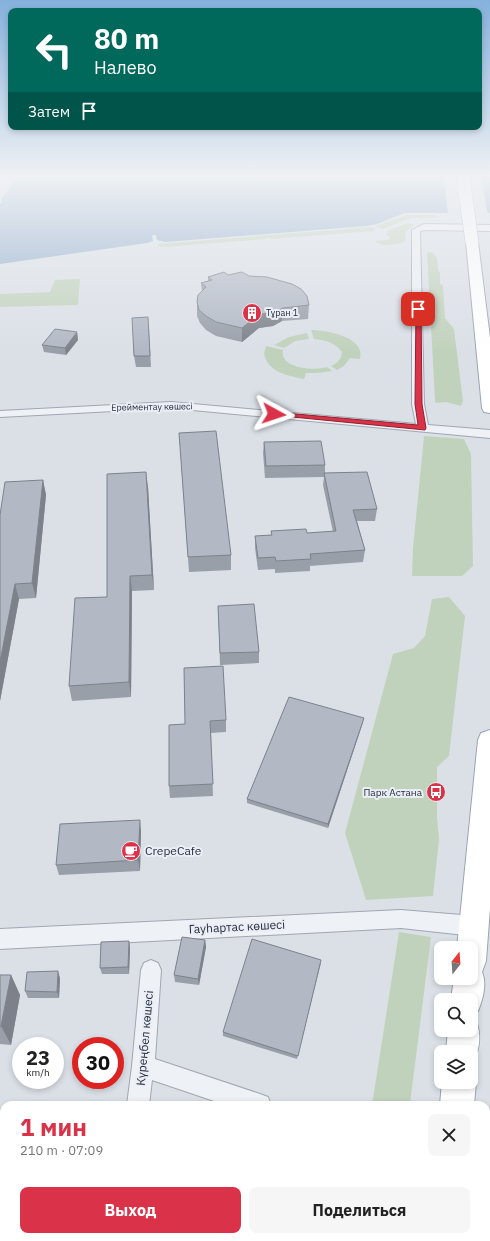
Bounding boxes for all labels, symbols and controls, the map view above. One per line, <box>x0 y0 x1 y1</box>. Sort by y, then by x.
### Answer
text: 80 m <box>94 20 159 57</box>
icon: left <box>28 24 80 76</box>
text: Налево <box>94 56 157 79</box>
icon: arrive <box>78 100 100 122</box>
text: Затем <box>28 102 70 121</box>
pin <box>401 292 435 326</box>
icon: arrive <box>407 298 429 320</box>
building icon: Тұран 1 <box>241 302 263 324</box>
place label: Тұран 1 <box>266 307 298 318</box>
position arrow <box>253 393 295 435</box>
street label: Ерейментау көшесі <box>111 400 193 413</box>
bus stop icon: Парк Астана <box>425 781 447 803</box>
place label: Парк Астана <box>363 786 423 799</box>
cafe icon: CrepeCafe <box>120 840 142 862</box>
place label: CrepeCafe <box>145 843 202 858</box>
street label: Гауhартас көшесі <box>188 916 286 937</box>
north arrow <box>434 941 478 985</box>
map controls <box>434 941 478 1089</box>
street label: Күреңбел көшесі <box>133 990 156 1086</box>
button: search <box>434 993 478 1037</box>
speed limit sign: 30 <box>72 1037 124 1089</box>
text: 23 <box>26 1044 50 1071</box>
button: layers <box>434 1045 478 1089</box>
text: km/h <box>26 1066 50 1079</box>
text: 1 мин <box>20 1111 87 1143</box>
button: close <box>428 1114 470 1156</box>
text: 210 m · 07:09 <box>20 1142 103 1159</box>
button: Выход <box>20 1187 241 1233</box>
button: Поделиться <box>249 1187 470 1233</box>

